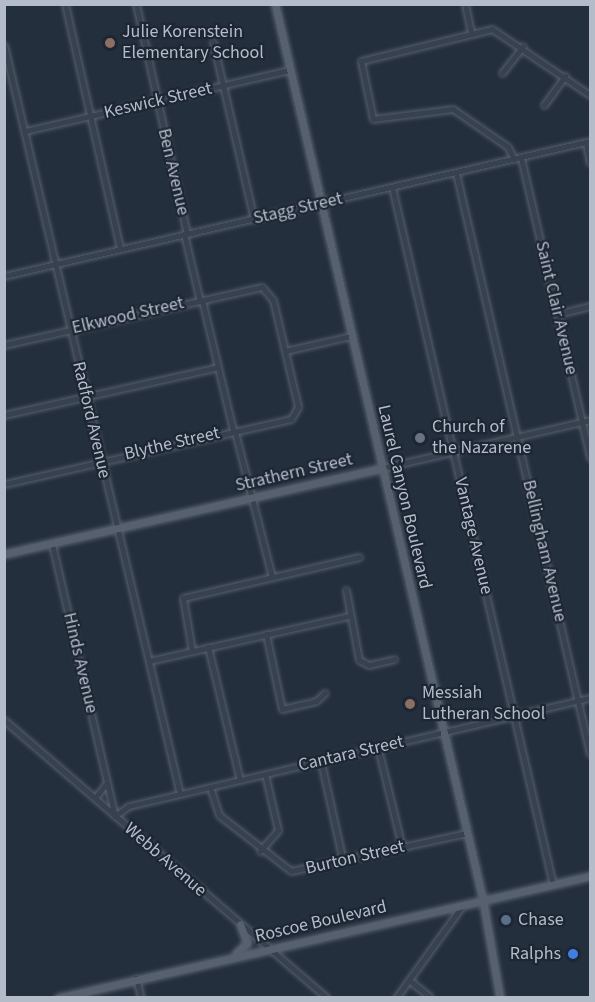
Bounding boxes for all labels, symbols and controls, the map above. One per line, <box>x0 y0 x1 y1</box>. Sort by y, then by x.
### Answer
place label: Julie Korenstein Elementary School <box>122 22 264 64</box>
marker: Julie Korenstein Elementary School <box>103 36 117 50</box>
street label: Keswick Street <box>102 78 214 124</box>
street label: Ben Avenue <box>153 126 193 218</box>
street label: Stagg Street <box>251 188 345 230</box>
street label: Saint Clair Avenue <box>530 239 582 377</box>
street label: Elkwood Street <box>70 293 186 339</box>
street label: Radford Avenue <box>67 359 115 481</box>
street label: Laurel Canyon Boulevard <box>372 403 436 591</box>
place label: Church of the Nazarene <box>432 417 531 460</box>
street label: Blythe Street <box>122 423 222 465</box>
marker: Church of the Nazarene <box>413 431 427 445</box>
street label: Strathern Street <box>233 449 355 497</box>
street label: Vantage Avenue <box>449 475 497 597</box>
street label: Bellingham Avenue <box>517 478 571 624</box>
street label: Hinds Avenue <box>58 611 102 715</box>
place label: Messiah Lutheran School <box>422 683 545 726</box>
marker: Messiah Lutheran School <box>403 697 417 711</box>
street label: Cantara Street <box>296 731 406 777</box>
street label: Webb Avenue <box>119 818 211 902</box>
street label: Burton Street <box>303 836 407 880</box>
street label: Roscoe Boulevard <box>253 896 389 948</box>
place label: Chase <box>518 909 564 931</box>
marker: Chase <box>499 913 513 927</box>
place label: Ralphs <box>510 943 561 965</box>
marker: Ralphs <box>566 947 580 961</box>

